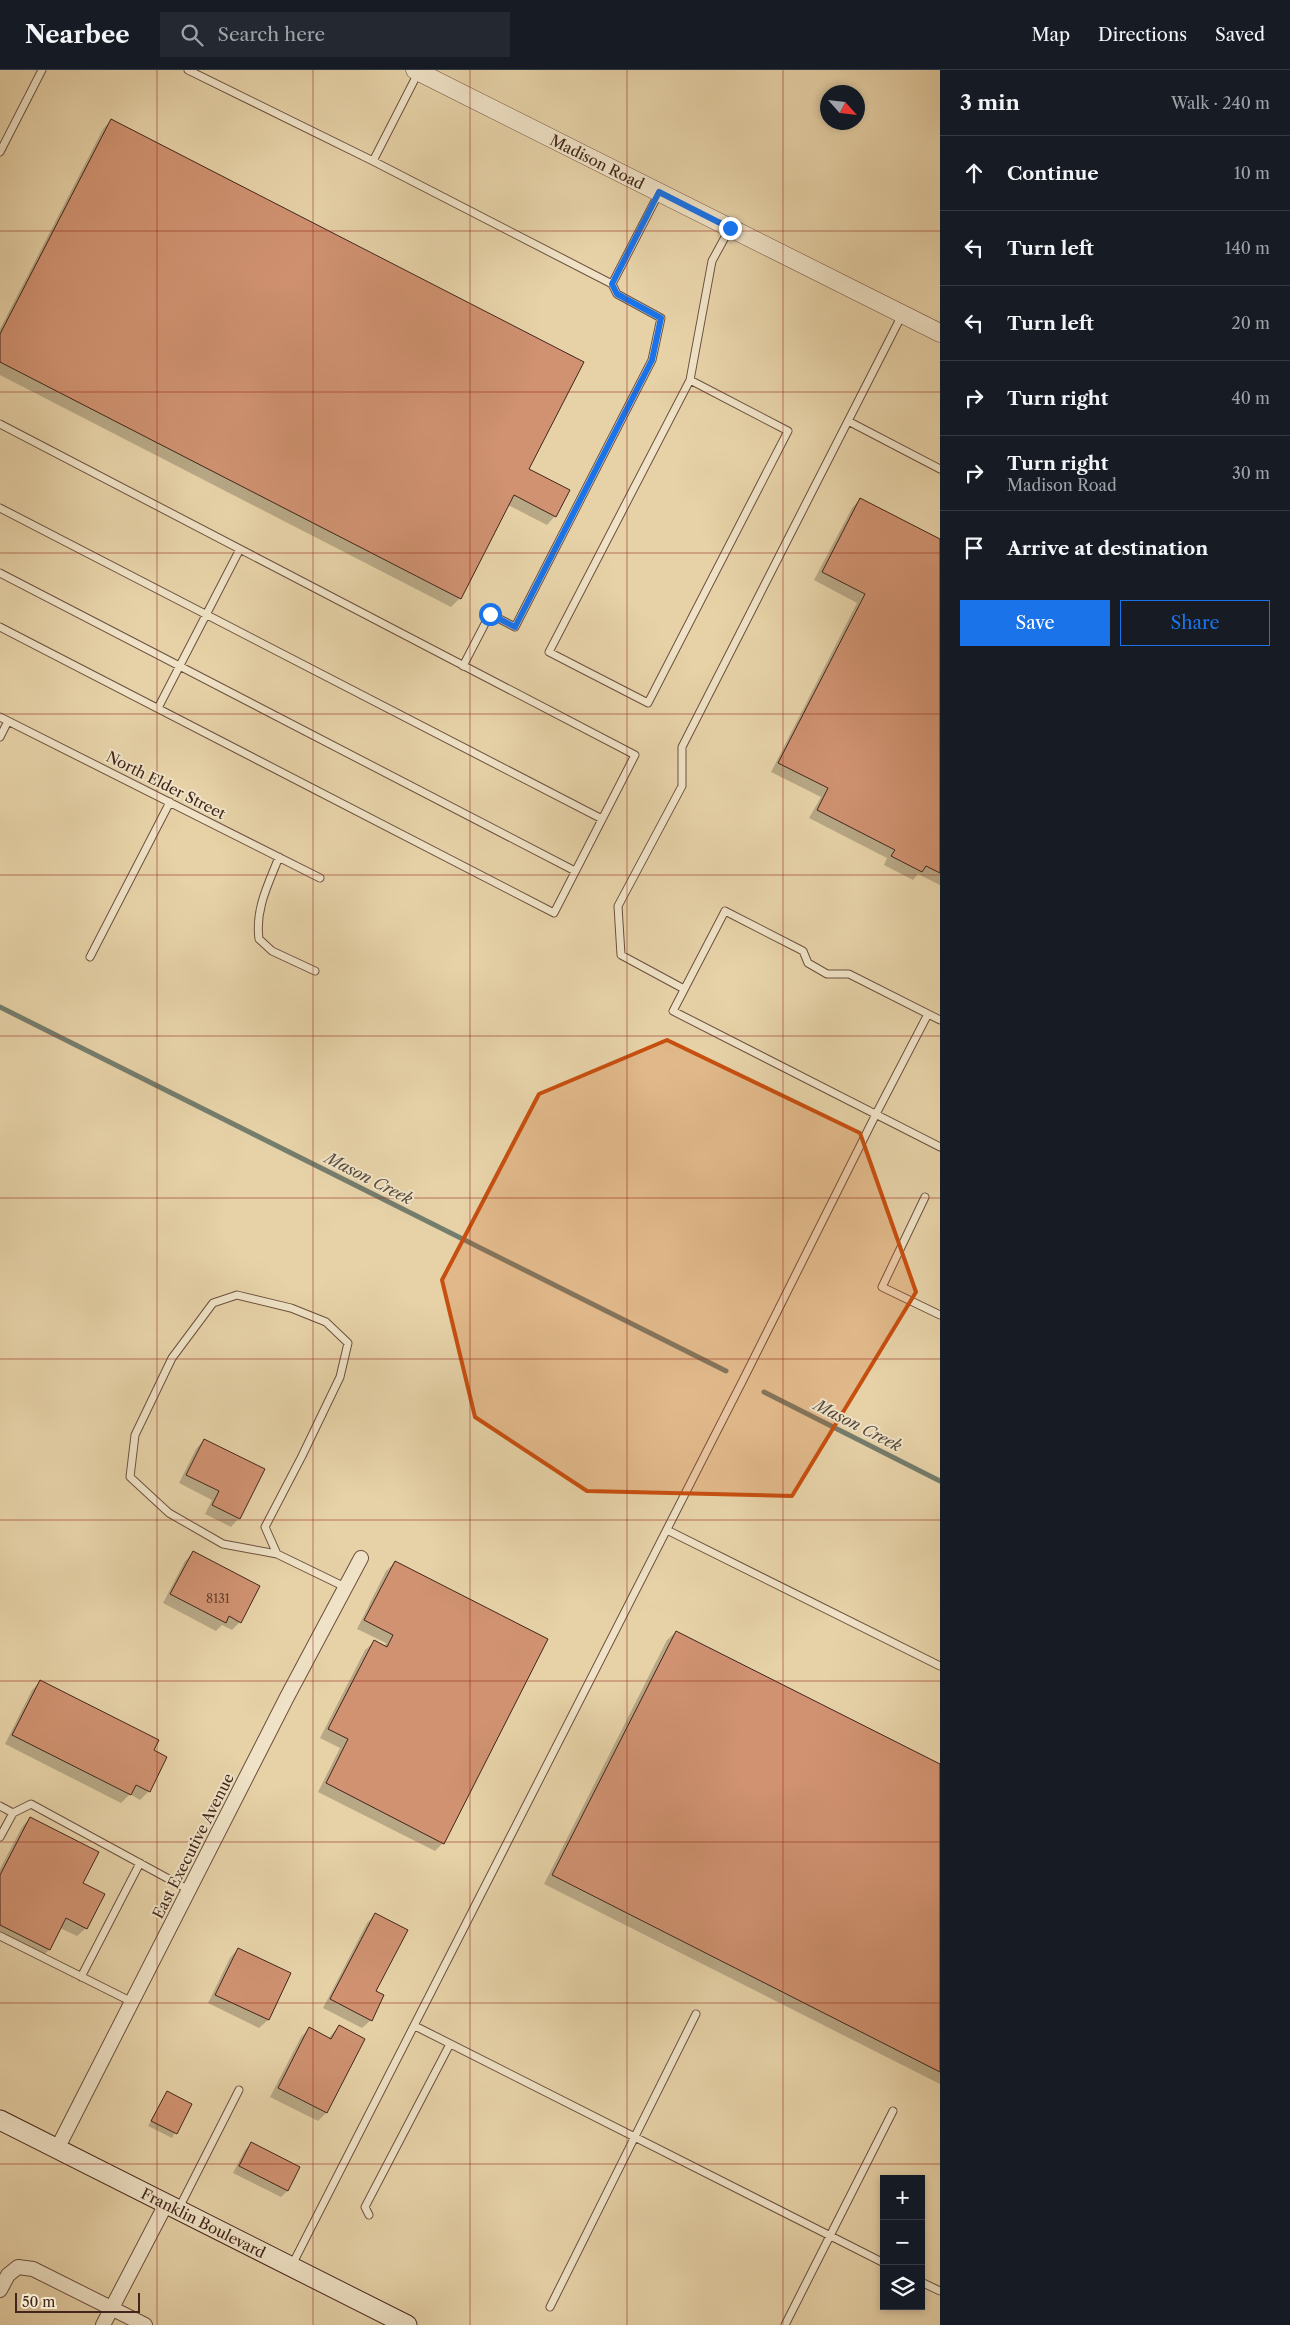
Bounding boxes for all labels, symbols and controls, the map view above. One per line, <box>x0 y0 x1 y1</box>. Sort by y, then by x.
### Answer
search box <box>160 12 510 57</box>
text: Nearbee <box>25 20 130 49</box>
icon: search <box>178 21 206 49</box>
text: Search here <box>218 23 325 46</box>
text: Map <box>1031 24 1070 46</box>
text: Directions <box>1098 24 1187 46</box>
text: Saved <box>1215 24 1265 46</box>
north arrow <box>820 85 865 130</box>
text: 3 min <box>960 90 1020 115</box>
text: Walk · 240 m <box>1171 93 1270 113</box>
street label: Madison Road <box>547 130 648 193</box>
icon: ahead <box>960 159 988 187</box>
text: Continue <box>1007 162 1099 185</box>
text: 10 m <box>1234 163 1270 183</box>
route end <box>719 217 742 240</box>
icon: left <box>960 234 988 262</box>
text: Turn left <box>1007 237 1094 260</box>
text: 140 m <box>1225 238 1270 258</box>
icon: left <box>960 309 988 337</box>
text: Turn left <box>1007 312 1094 335</box>
text: 20 m <box>1231 313 1270 333</box>
icon: right <box>960 384 988 412</box>
text: Turn right <box>1007 387 1108 410</box>
text: 40 m <box>1231 388 1270 408</box>
text: Turn right <box>1007 452 1108 475</box>
icon: right <box>960 459 988 487</box>
text: 30 m <box>1232 463 1270 483</box>
text: Madison Road <box>1007 475 1117 495</box>
icon: arrive <box>960 534 988 562</box>
text: Arrive at destination <box>1007 537 1208 560</box>
button: Save <box>960 600 1110 646</box>
button: Share <box>1120 600 1270 646</box>
route start <box>479 603 502 626</box>
street label: North Elder Street <box>103 747 229 824</box>
water label: Mason Creek <box>320 1147 417 1209</box>
water label: Mason Creek <box>809 1394 906 1456</box>
house number: 8131 <box>206 1591 230 1606</box>
street label: East Executive Avenue <box>148 1770 238 1922</box>
map controls <box>880 2175 925 2310</box>
button: + <box>880 2175 925 2220</box>
street label: Franklin Boulevard <box>138 2183 269 2262</box>
button: − <box>880 2220 925 2265</box>
button: layers <box>880 2265 925 2310</box>
scale bar <box>15 2290 140 2313</box>
text: 50 m <box>22 2293 55 2311</box>

